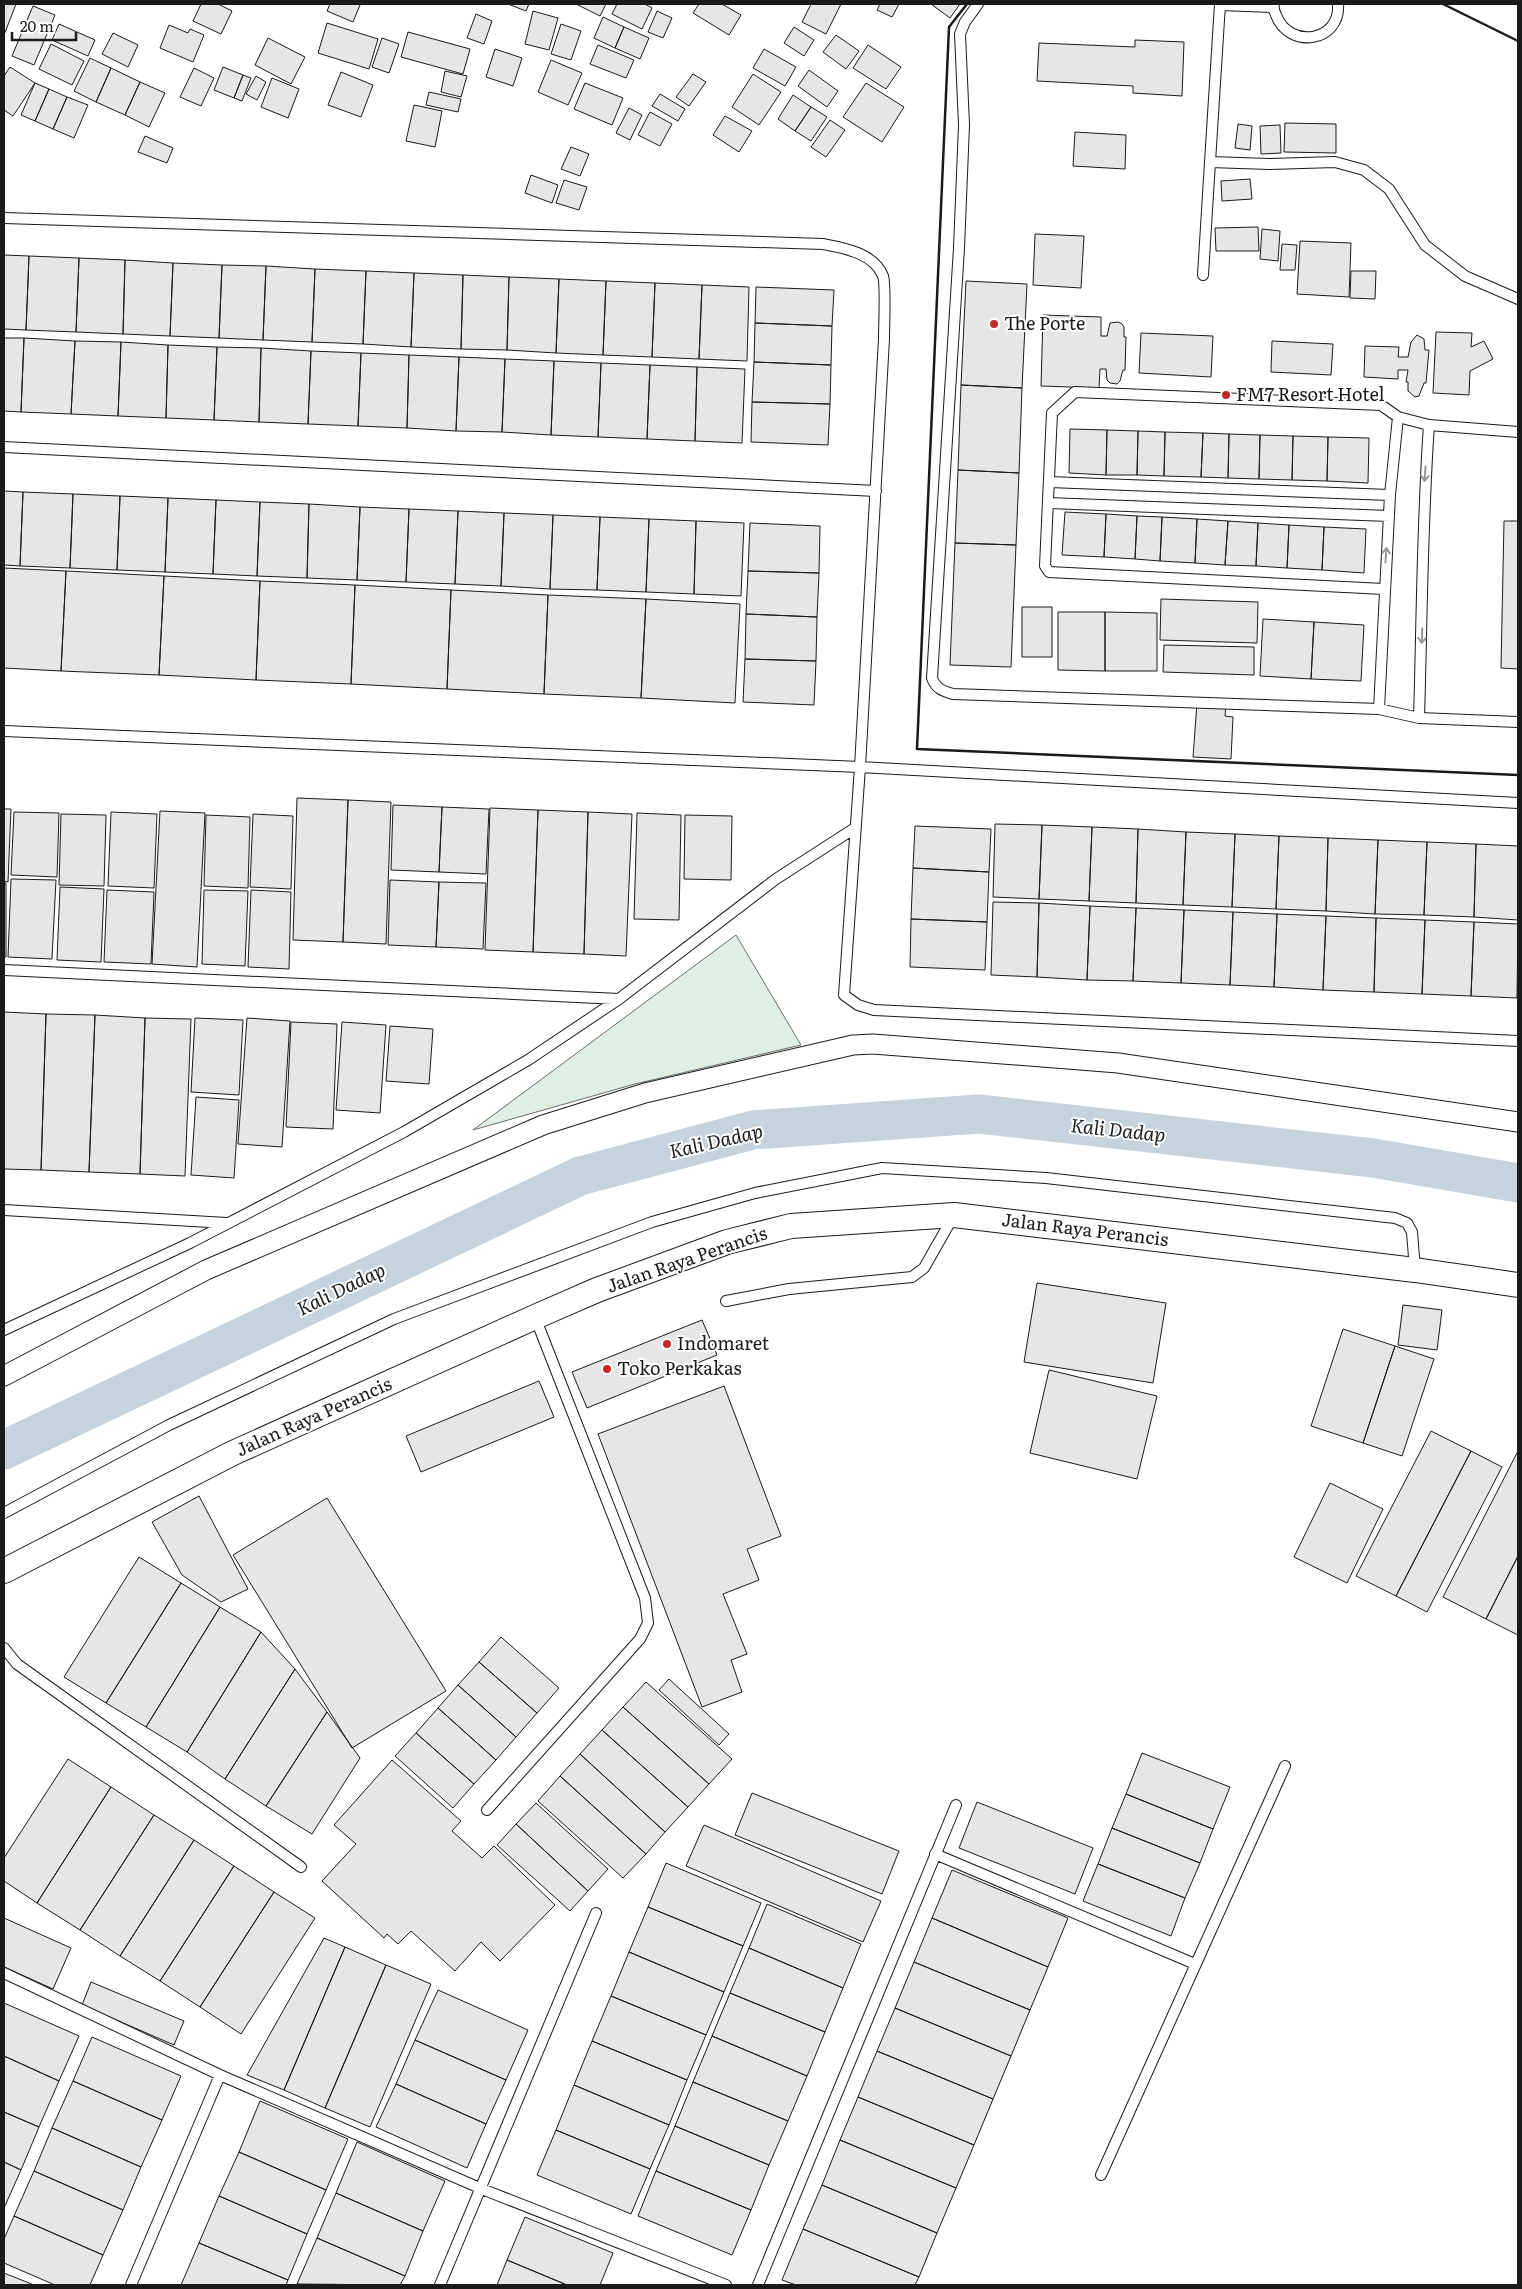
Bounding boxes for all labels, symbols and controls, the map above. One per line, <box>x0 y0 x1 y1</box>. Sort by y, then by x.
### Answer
scale bar <box>12 10 76 42</box>
text: 20 m <box>20 14 54 37</box>
place label: The Porte <box>1004 309 1085 336</box>
marker: The Porte <box>988 318 1000 330</box>
place label: FM7 Resort Hotel <box>1236 380 1385 407</box>
marker: FM7 Resort Hotel <box>1220 389 1232 401</box>
one-way arrow <box>1421 465 1430 481</box>
one-way arrow <box>1382 547 1391 563</box>
one-way arrow <box>1417 628 1427 644</box>
water label: Kali Dadap <box>1069 1110 1167 1148</box>
water label: Kali Dadap <box>666 1116 765 1164</box>
street label: Jalan Raya Perancis <box>1000 1205 1170 1252</box>
street label: Jalan Raya Perancis <box>603 1218 770 1299</box>
water label: Kali Dadap <box>292 1255 389 1322</box>
place label: Indomaret <box>677 1329 770 1356</box>
marker: Indomaret <box>661 1338 673 1350</box>
place label: Toko Perkakas <box>617 1354 742 1381</box>
marker: Toko Perkakas <box>601 1363 613 1375</box>
street label: Jalan Raya Perancis <box>231 1369 396 1462</box>

